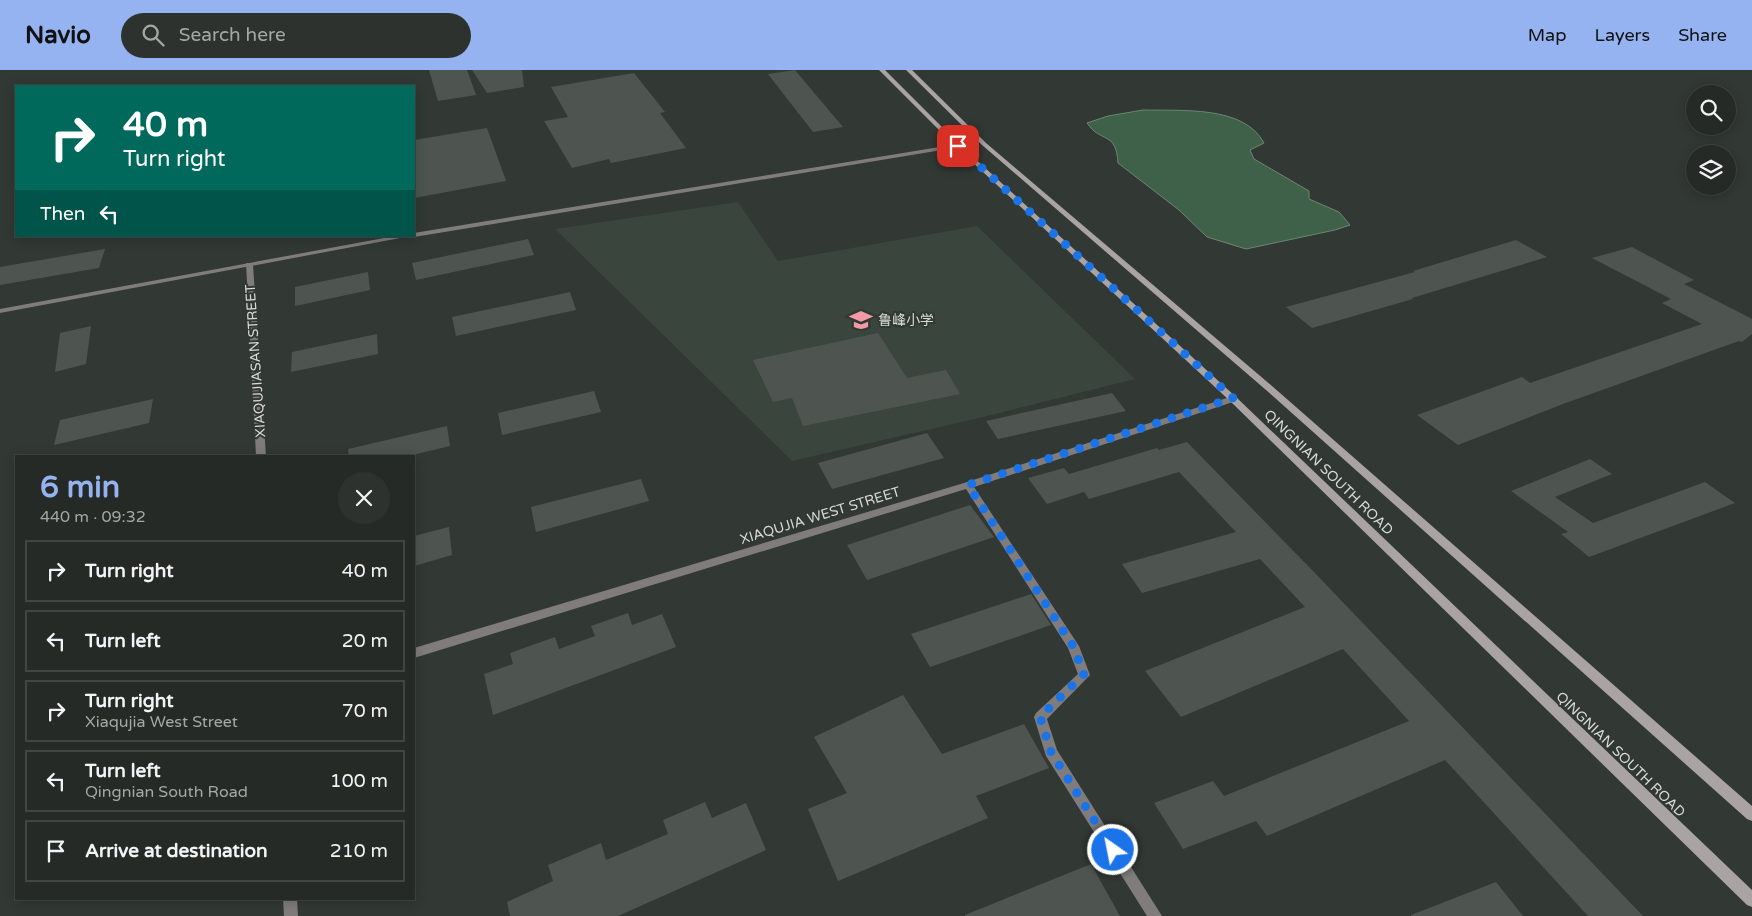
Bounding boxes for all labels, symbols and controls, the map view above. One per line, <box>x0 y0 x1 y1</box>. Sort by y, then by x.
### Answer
search box <box>121 13 471 58</box>
text: Navio <box>25 21 91 50</box>
icon: search <box>139 21 167 49</box>
text: Search here <box>179 24 286 46</box>
text: Map <box>1528 24 1567 46</box>
text: Layers <box>1595 24 1650 46</box>
text: Share <box>1678 24 1727 46</box>
map controls <box>1686 85 1736 195</box>
button: search <box>1686 85 1736 135</box>
text: 40 m <box>123 104 208 146</box>
icon: right <box>40 105 105 170</box>
pin <box>937 125 979 167</box>
icon: arrive <box>944 132 972 160</box>
button: layers <box>1686 145 1736 195</box>
text: Turn right <box>123 146 225 172</box>
icon: left <box>95 200 123 228</box>
text: Then <box>40 203 85 225</box>
street label: XIAQUJIASAN STREET <box>242 283 269 438</box>
school or university icon: 鲁峰小学 <box>848 307 874 333</box>
place label: 鲁峰小学 <box>878 312 934 329</box>
street label: QINGNIAN SOUTH ROAD <box>1260 406 1397 539</box>
text: 6 min <box>40 469 120 506</box>
button: close <box>338 472 390 524</box>
street label: XIAQUJIA WEST STREET <box>738 483 903 548</box>
text: 440 m · 09:32 <box>40 507 146 527</box>
icon: right <box>42 557 70 585</box>
text: Turn right <box>85 560 173 582</box>
text: 40 m <box>342 560 388 582</box>
icon: left <box>42 627 70 655</box>
text: Turn left <box>85 630 161 652</box>
text: 20 m <box>342 630 388 652</box>
street label: QINGNIAN SOUTH ROAD <box>1552 688 1689 821</box>
text: Turn right <box>85 690 173 712</box>
icon: right <box>42 697 70 725</box>
text: 70 m <box>342 700 388 722</box>
text: Xiaqujia West Street <box>85 712 238 732</box>
text: Turn left <box>85 760 161 782</box>
icon: left <box>42 767 70 795</box>
text: 100 m <box>330 770 388 792</box>
text: Qingnian South Road <box>85 782 248 802</box>
position arrow <box>1086 823 1138 875</box>
icon: arrive <box>42 837 70 865</box>
text: Arrive at destination <box>85 840 268 862</box>
text: 210 m <box>330 840 388 862</box>

